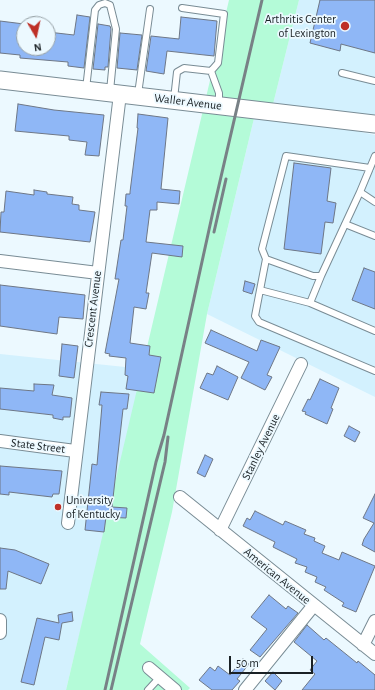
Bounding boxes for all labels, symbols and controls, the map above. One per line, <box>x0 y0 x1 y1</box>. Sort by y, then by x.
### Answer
place label: Arthritis Center of Lexington <box>265 12 336 40</box>
north arrow <box>16 16 56 56</box>
marker: Arthritis Center of Lexington <box>339 20 351 32</box>
text: N <box>33 41 42 53</box>
street label: Waller Avenue <box>153 91 223 113</box>
street label: Crescent Avenue <box>81 270 105 348</box>
street label: Stanley Avenue <box>239 412 283 482</box>
street label: State Street <box>10 436 66 456</box>
place label: University of Kentucky <box>66 493 120 521</box>
marker: University of Kentucky <box>53 502 63 512</box>
street label: American Avenue <box>241 545 313 607</box>
scale bar <box>231 648 315 674</box>
text: 50 m <box>236 657 259 669</box>

